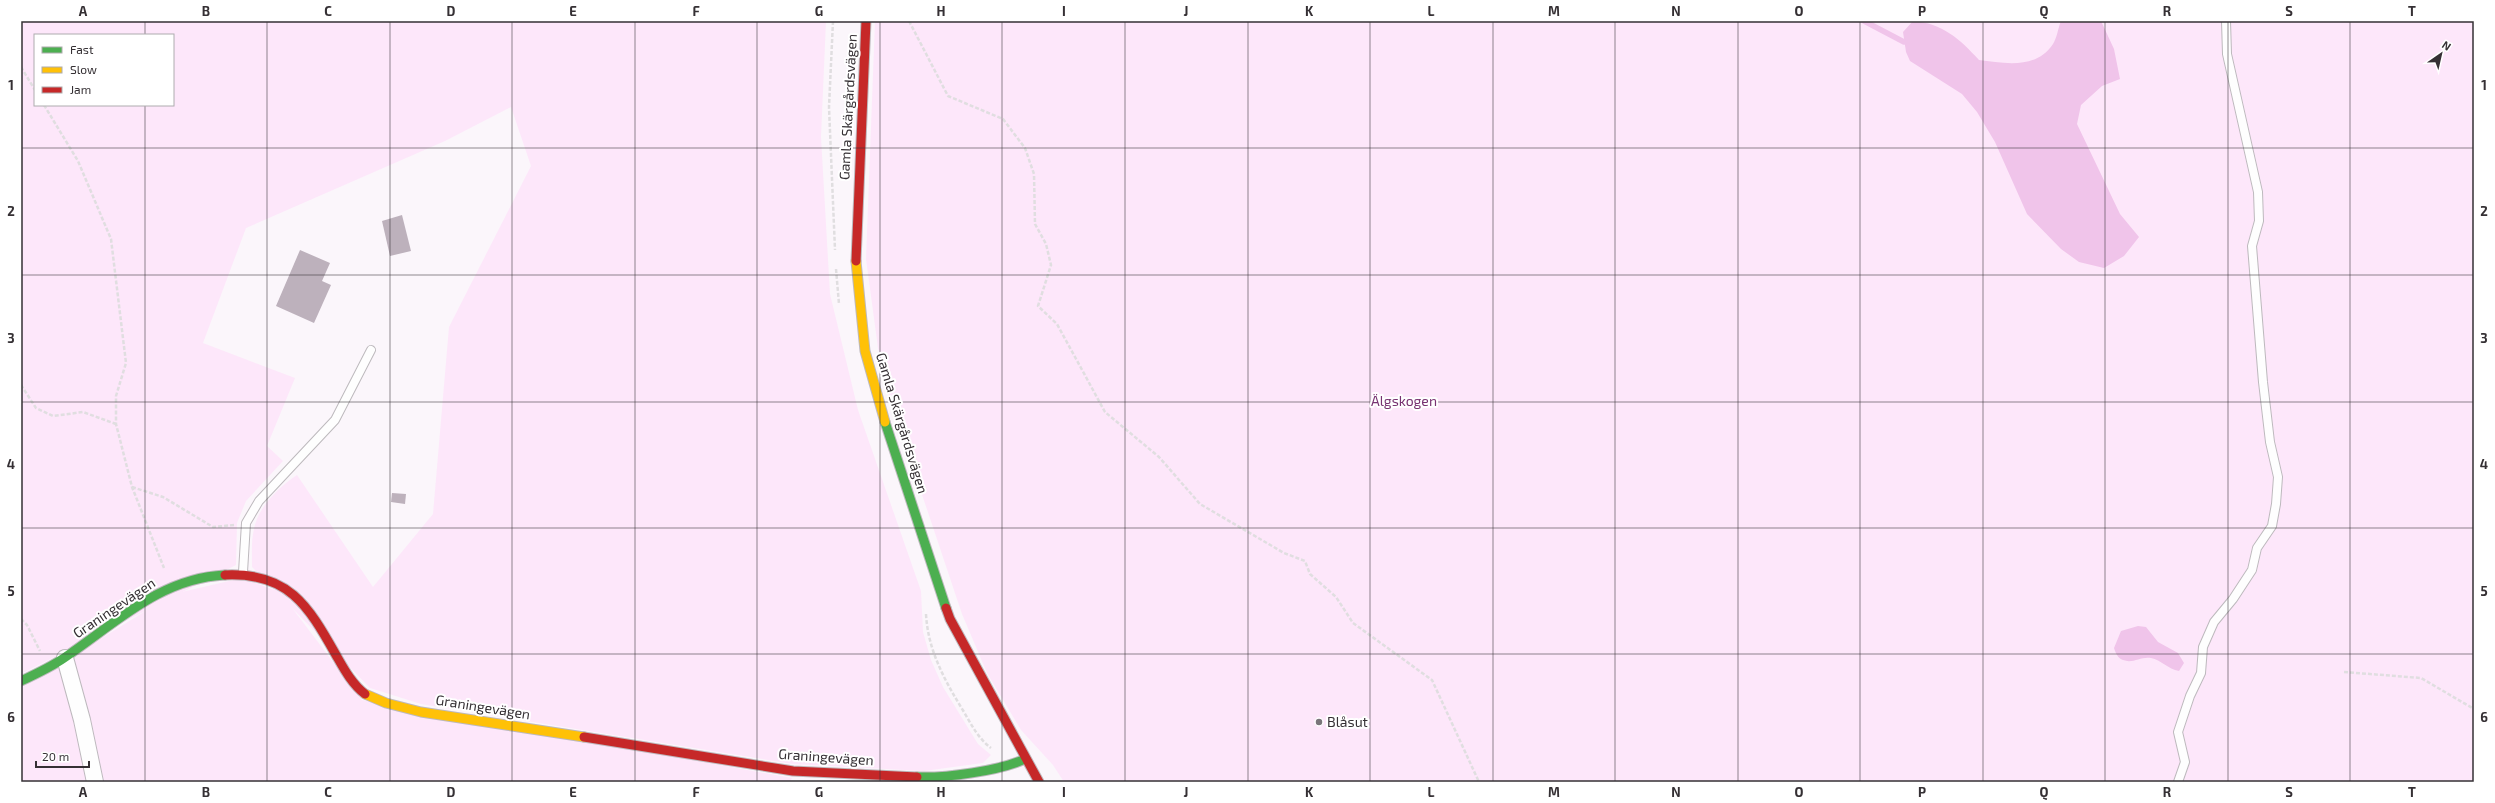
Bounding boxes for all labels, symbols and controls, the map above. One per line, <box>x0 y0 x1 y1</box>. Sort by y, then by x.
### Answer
text: A <box>79 3 88 19</box>
text: B <box>202 3 210 19</box>
text: C <box>324 3 332 19</box>
text: D <box>447 3 456 19</box>
text: E <box>569 3 577 19</box>
text: F <box>692 3 700 19</box>
text: G <box>815 3 823 19</box>
text: H <box>937 3 946 19</box>
text: I <box>1062 3 1066 19</box>
text: J <box>1184 3 1188 19</box>
text: K <box>1305 3 1314 19</box>
text: L <box>1428 3 1435 19</box>
text: M <box>1548 3 1560 19</box>
text: N <box>1671 3 1681 19</box>
text: O <box>1795 3 1804 19</box>
text: P <box>1918 3 1926 19</box>
text: Q <box>2040 3 2049 20</box>
text: R <box>2163 3 2172 19</box>
text: S <box>2285 3 2293 19</box>
text: T <box>2408 3 2416 19</box>
street label: Gamla Skärgårdsvägen <box>835 33 860 181</box>
legend <box>34 34 174 106</box>
north arrow <box>2421 34 2461 74</box>
text: N <box>2440 38 2454 53</box>
text: Fast <box>70 42 94 56</box>
text: Slow <box>70 62 97 76</box>
text: 1 <box>8 77 14 93</box>
text: 1 <box>2481 77 2487 93</box>
text: Jam <box>70 82 91 96</box>
text: 2 <box>7 203 15 219</box>
text: 2 <box>2480 203 2488 219</box>
text: 3 <box>7 330 15 346</box>
text: 3 <box>2480 330 2488 346</box>
street label: Gamla Skärgårdsvägen <box>873 350 932 495</box>
park label: Älgskogen <box>1371 392 1437 409</box>
text: 4 <box>7 456 15 472</box>
text: 4 <box>2480 456 2488 472</box>
street label: Graningevägen <box>69 574 158 641</box>
text: 5 <box>7 583 15 599</box>
text: 5 <box>2480 583 2488 599</box>
street label: Graningevägen <box>435 691 532 722</box>
text: 6 <box>7 709 15 725</box>
text: 6 <box>2480 709 2488 725</box>
place label: Blåsut <box>1327 713 1368 730</box>
marker: Blåsut <box>1314 717 1324 727</box>
scale bar <box>36 743 89 769</box>
street label: Graningevägen <box>778 745 874 768</box>
text: 20 m <box>42 749 69 763</box>
text: A <box>79 784 88 800</box>
text: B <box>202 784 210 800</box>
text: C <box>324 784 332 800</box>
text: D <box>447 784 456 800</box>
text: E <box>569 784 577 800</box>
text: F <box>692 784 700 800</box>
text: G <box>815 784 823 800</box>
text: H <box>937 784 946 800</box>
text: I <box>1062 784 1066 800</box>
text: J <box>1184 784 1188 800</box>
text: K <box>1305 784 1314 800</box>
text: L <box>1428 784 1435 800</box>
text: M <box>1548 784 1560 800</box>
text: N <box>1671 784 1681 800</box>
text: O <box>1795 784 1804 800</box>
text: P <box>1918 784 1926 800</box>
text: Q <box>2040 784 2049 801</box>
text: R <box>2163 784 2172 800</box>
text: S <box>2285 784 2293 800</box>
text: T <box>2408 784 2416 800</box>

